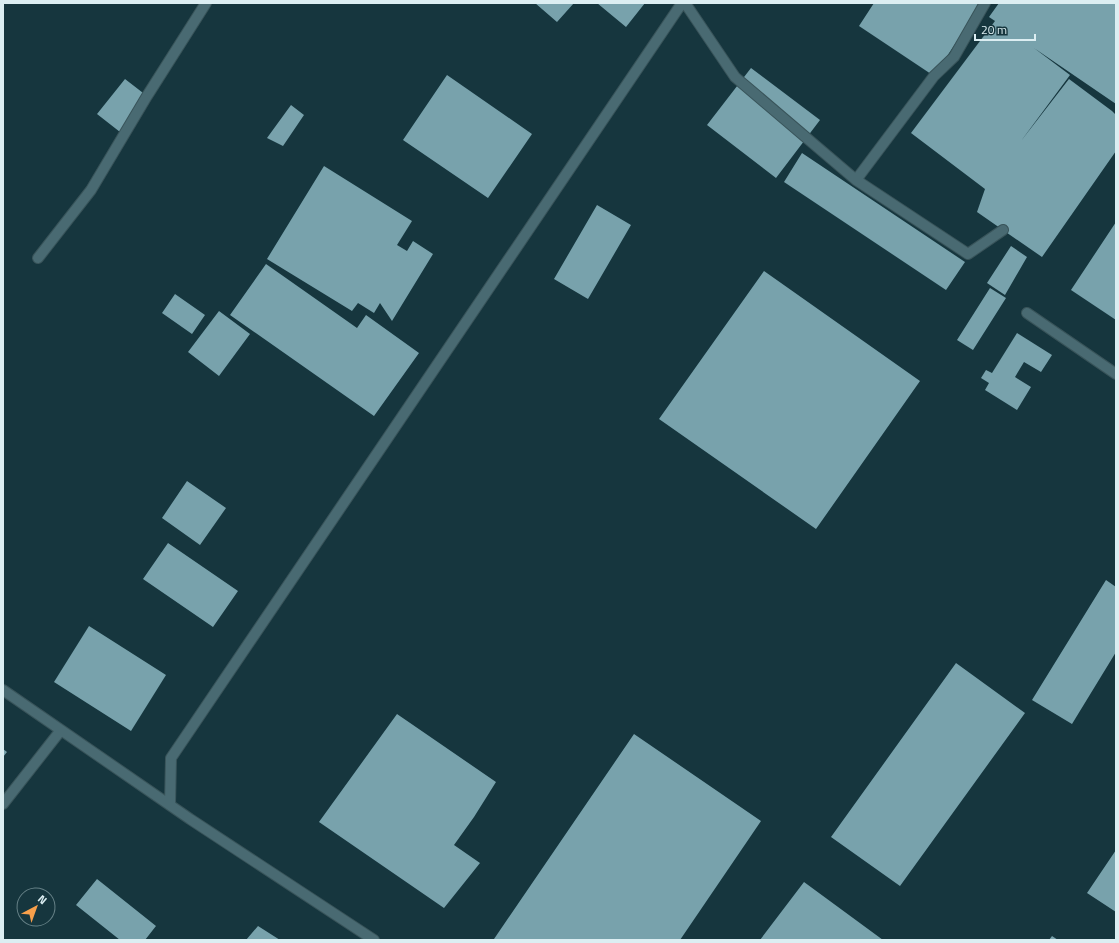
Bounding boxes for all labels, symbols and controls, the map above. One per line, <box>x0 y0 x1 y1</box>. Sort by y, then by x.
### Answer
scale bar <box>975 16 1035 42</box>
text: 20 m <box>981 20 1007 39</box>
north arrow <box>16 887 56 927</box>
text: N <box>34 891 51 908</box>

